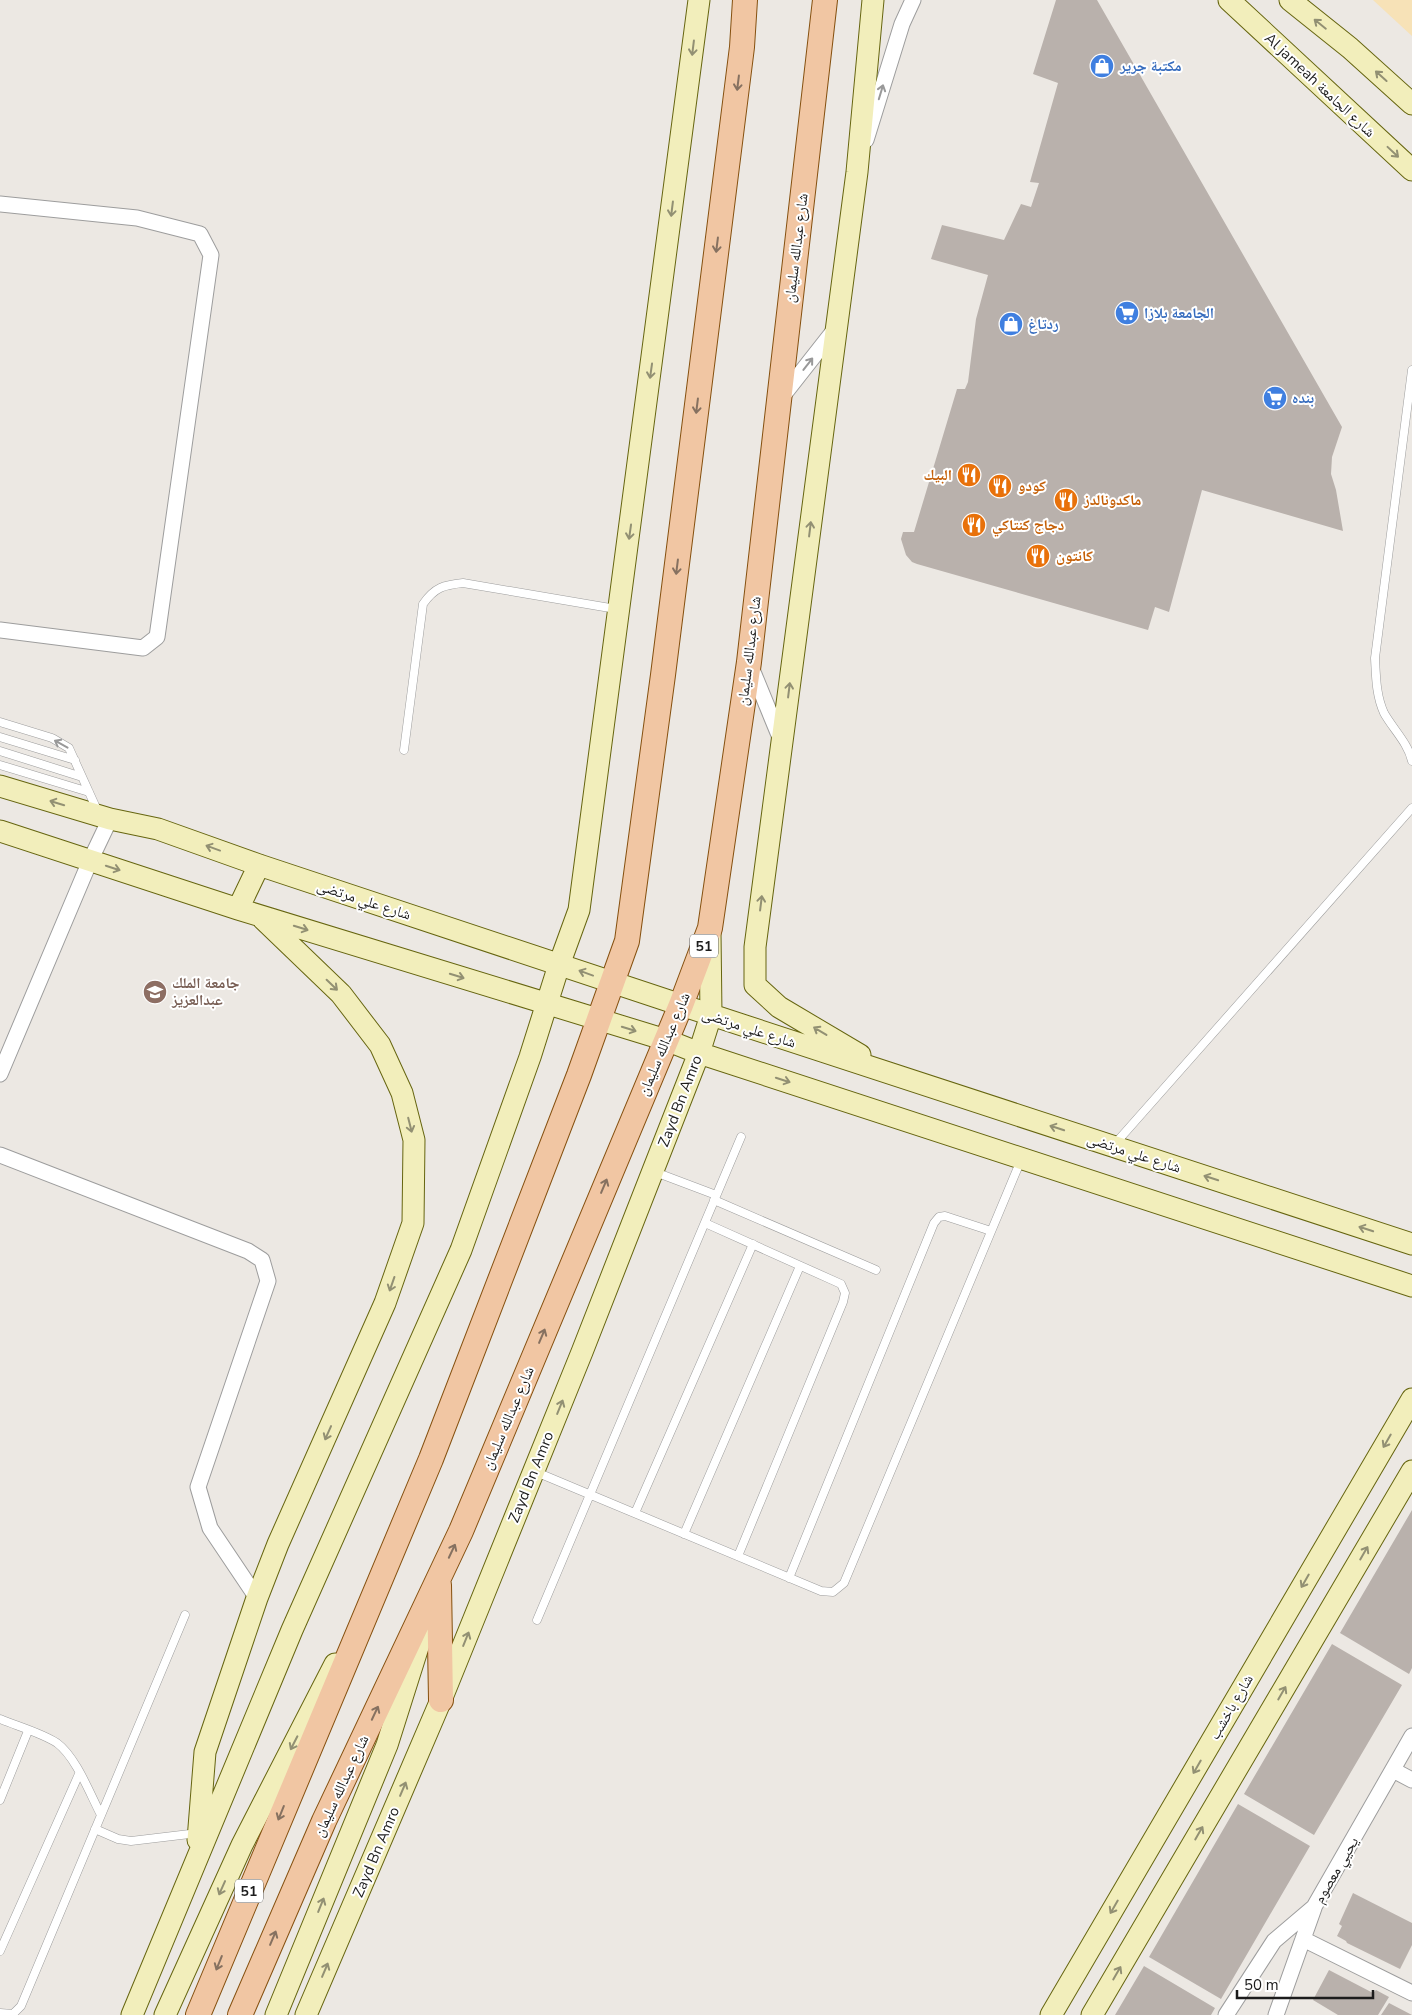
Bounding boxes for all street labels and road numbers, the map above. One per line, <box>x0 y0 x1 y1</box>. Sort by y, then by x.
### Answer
street label: Al jameah شارع الجامعة <box>1260 28 1380 142</box>
street label: شارع عبدالله سليمان <box>779 192 813 304</box>
street label: شارع عبدالله سليمان <box>732 595 766 707</box>
street label: شارع علي مرتضى <box>314 875 414 926</box>
road number: 51 <box>690 934 718 958</box>
street label: شارع عبدالله سليمان <box>633 989 695 1099</box>
street label: شارع علي مرتضى <box>699 1003 799 1054</box>
street label: Zayd Bn Amro <box>653 1052 707 1150</box>
street label: شارع علي مرتضى <box>1084 1128 1184 1179</box>
street label: شارع عبدالله سليمان <box>477 1363 539 1473</box>
street label: Zayd Bn Amro <box>504 1428 558 1526</box>
street label: شارع باخشب <box>1204 1671 1258 1743</box>
street label: شارع عبدالله سليمان <box>309 1732 373 1840</box>
street label: Zayd Bn Amro <box>348 1804 404 1900</box>
street label: يحيي معصوم <box>1309 1833 1365 1908</box>
road number: 51 <box>235 1880 263 1902</box>

